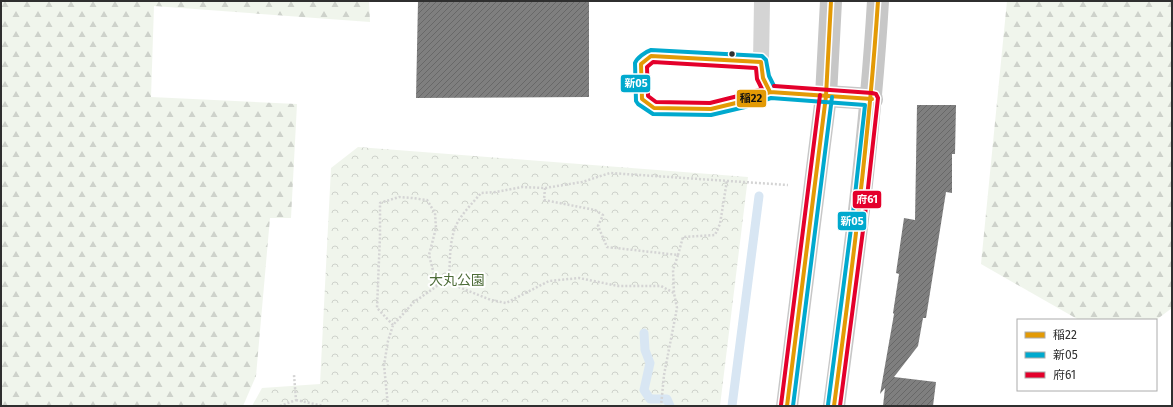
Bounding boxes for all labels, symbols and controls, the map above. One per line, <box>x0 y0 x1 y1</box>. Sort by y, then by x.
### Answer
unlabelled marker <box>727 49 737 59</box>
line badge: 新05 <box>620 74 651 93</box>
text: 新05 <box>624 77 648 90</box>
line badge: 稲22 <box>736 89 767 108</box>
text: 稲22 <box>740 92 762 105</box>
line badge: 府61 <box>852 190 882 209</box>
text: 府61 <box>856 193 878 206</box>
line badge: 新05 <box>837 211 867 231</box>
text: 新05 <box>840 215 864 228</box>
park label: 大丸公園 <box>429 272 485 289</box>
legend <box>1017 319 1157 391</box>
text: 稲22 <box>1053 328 1077 342</box>
text: 新05 <box>1053 348 1078 362</box>
text: 府61 <box>1053 368 1076 382</box>

